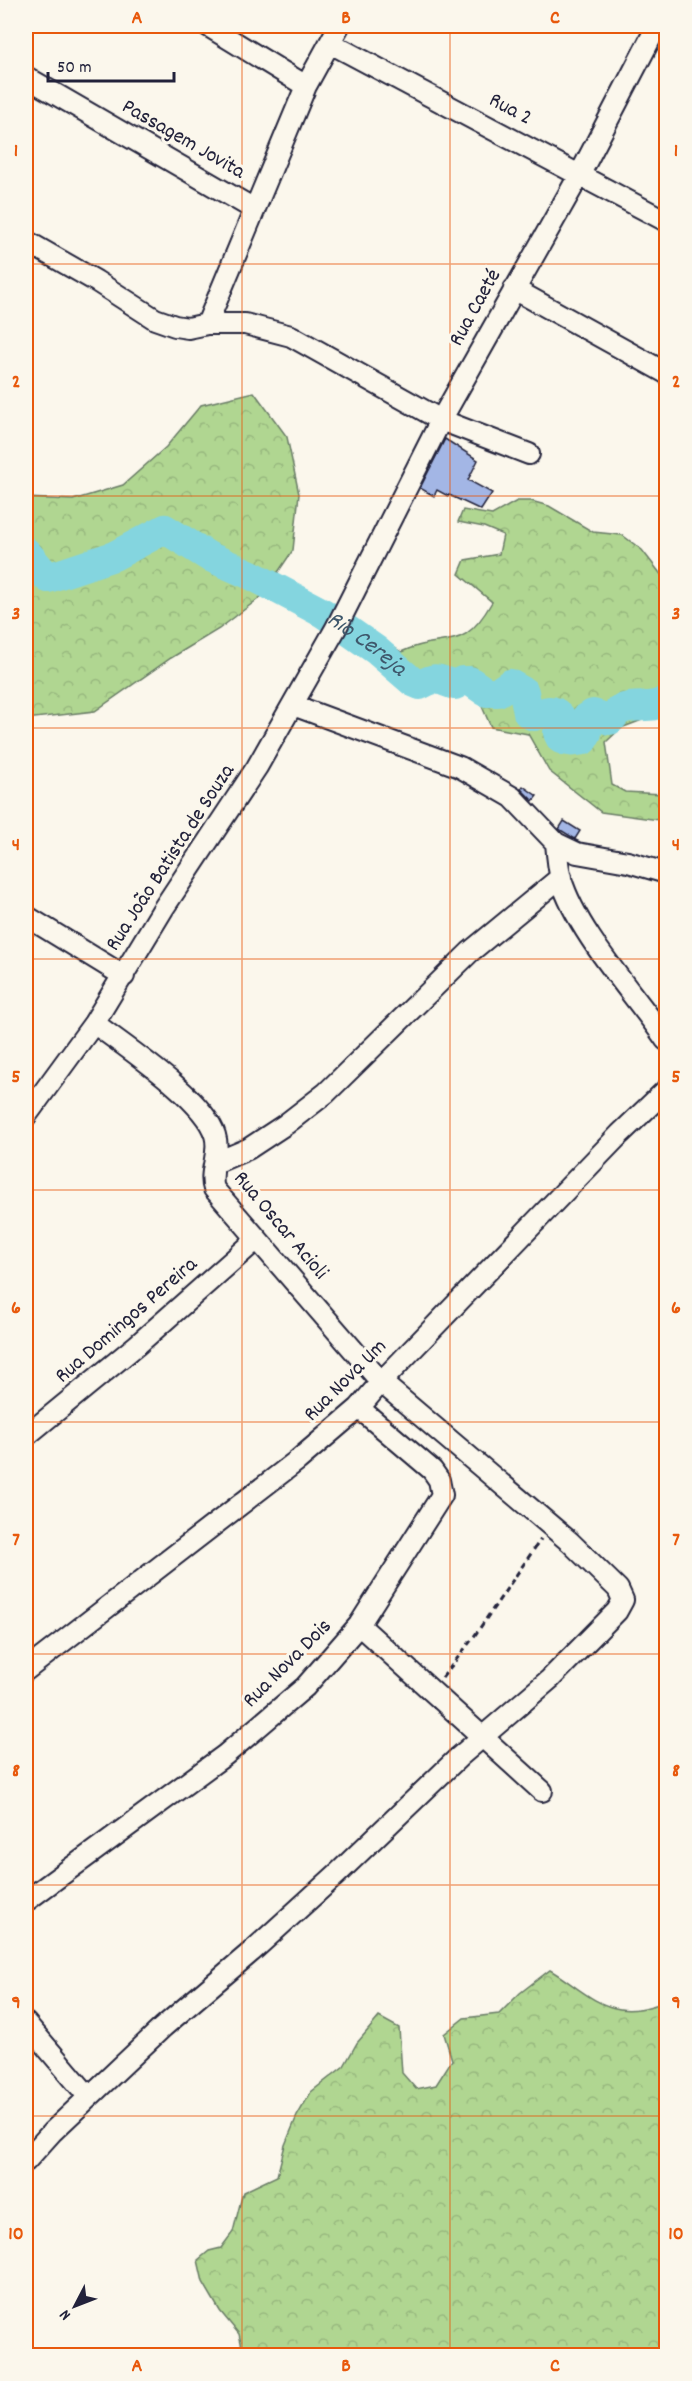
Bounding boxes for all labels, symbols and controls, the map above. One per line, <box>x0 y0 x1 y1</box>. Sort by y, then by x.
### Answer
text: A <box>132 5 143 33</box>
text: B <box>341 5 351 33</box>
text: C <box>550 5 560 33</box>
scale bar <box>48 45 174 83</box>
text: 50 m <box>57 56 92 81</box>
street label: Rua 2 <box>483 86 537 134</box>
street label: Passagem Jovita <box>115 92 251 188</box>
text: 1 <box>14 138 18 166</box>
text: 1 <box>674 138 678 166</box>
street label: Rua Caeté <box>442 264 510 352</box>
text: 2 <box>12 369 20 397</box>
text: 2 <box>672 369 680 397</box>
text: 3 <box>12 601 20 629</box>
text: 3 <box>672 601 680 629</box>
water label: Rio Cereja <box>319 603 415 687</box>
street label: Rua João Batista de Souza <box>99 758 244 958</box>
text: 4 <box>12 832 20 860</box>
text: 4 <box>672 832 680 860</box>
text: 5 <box>11 1064 21 1092</box>
text: 5 <box>671 1064 681 1092</box>
street label: Rua Oscar Acioli <box>225 1165 335 1287</box>
street label: Rua Domingos Pereira <box>49 1250 206 1392</box>
text: 6 <box>11 1295 21 1323</box>
text: 6 <box>671 1295 681 1323</box>
street label: Rua Nova Um <box>297 1332 395 1430</box>
text: 7 <box>12 1527 20 1555</box>
text: 7 <box>672 1527 680 1555</box>
street label: Rua Nova Dois <box>236 1612 340 1716</box>
text: 8 <box>12 1758 20 1786</box>
text: 8 <box>672 1758 680 1786</box>
text: 9 <box>11 1990 21 2018</box>
text: 9 <box>671 1990 681 2018</box>
text: 10 <box>8 2221 24 2249</box>
text: 10 <box>668 2221 684 2249</box>
north arrow <box>45 2276 105 2336</box>
text: N <box>54 2304 77 2325</box>
text: A <box>132 2353 143 2381</box>
text: B <box>341 2353 351 2381</box>
text: C <box>550 2353 560 2381</box>

